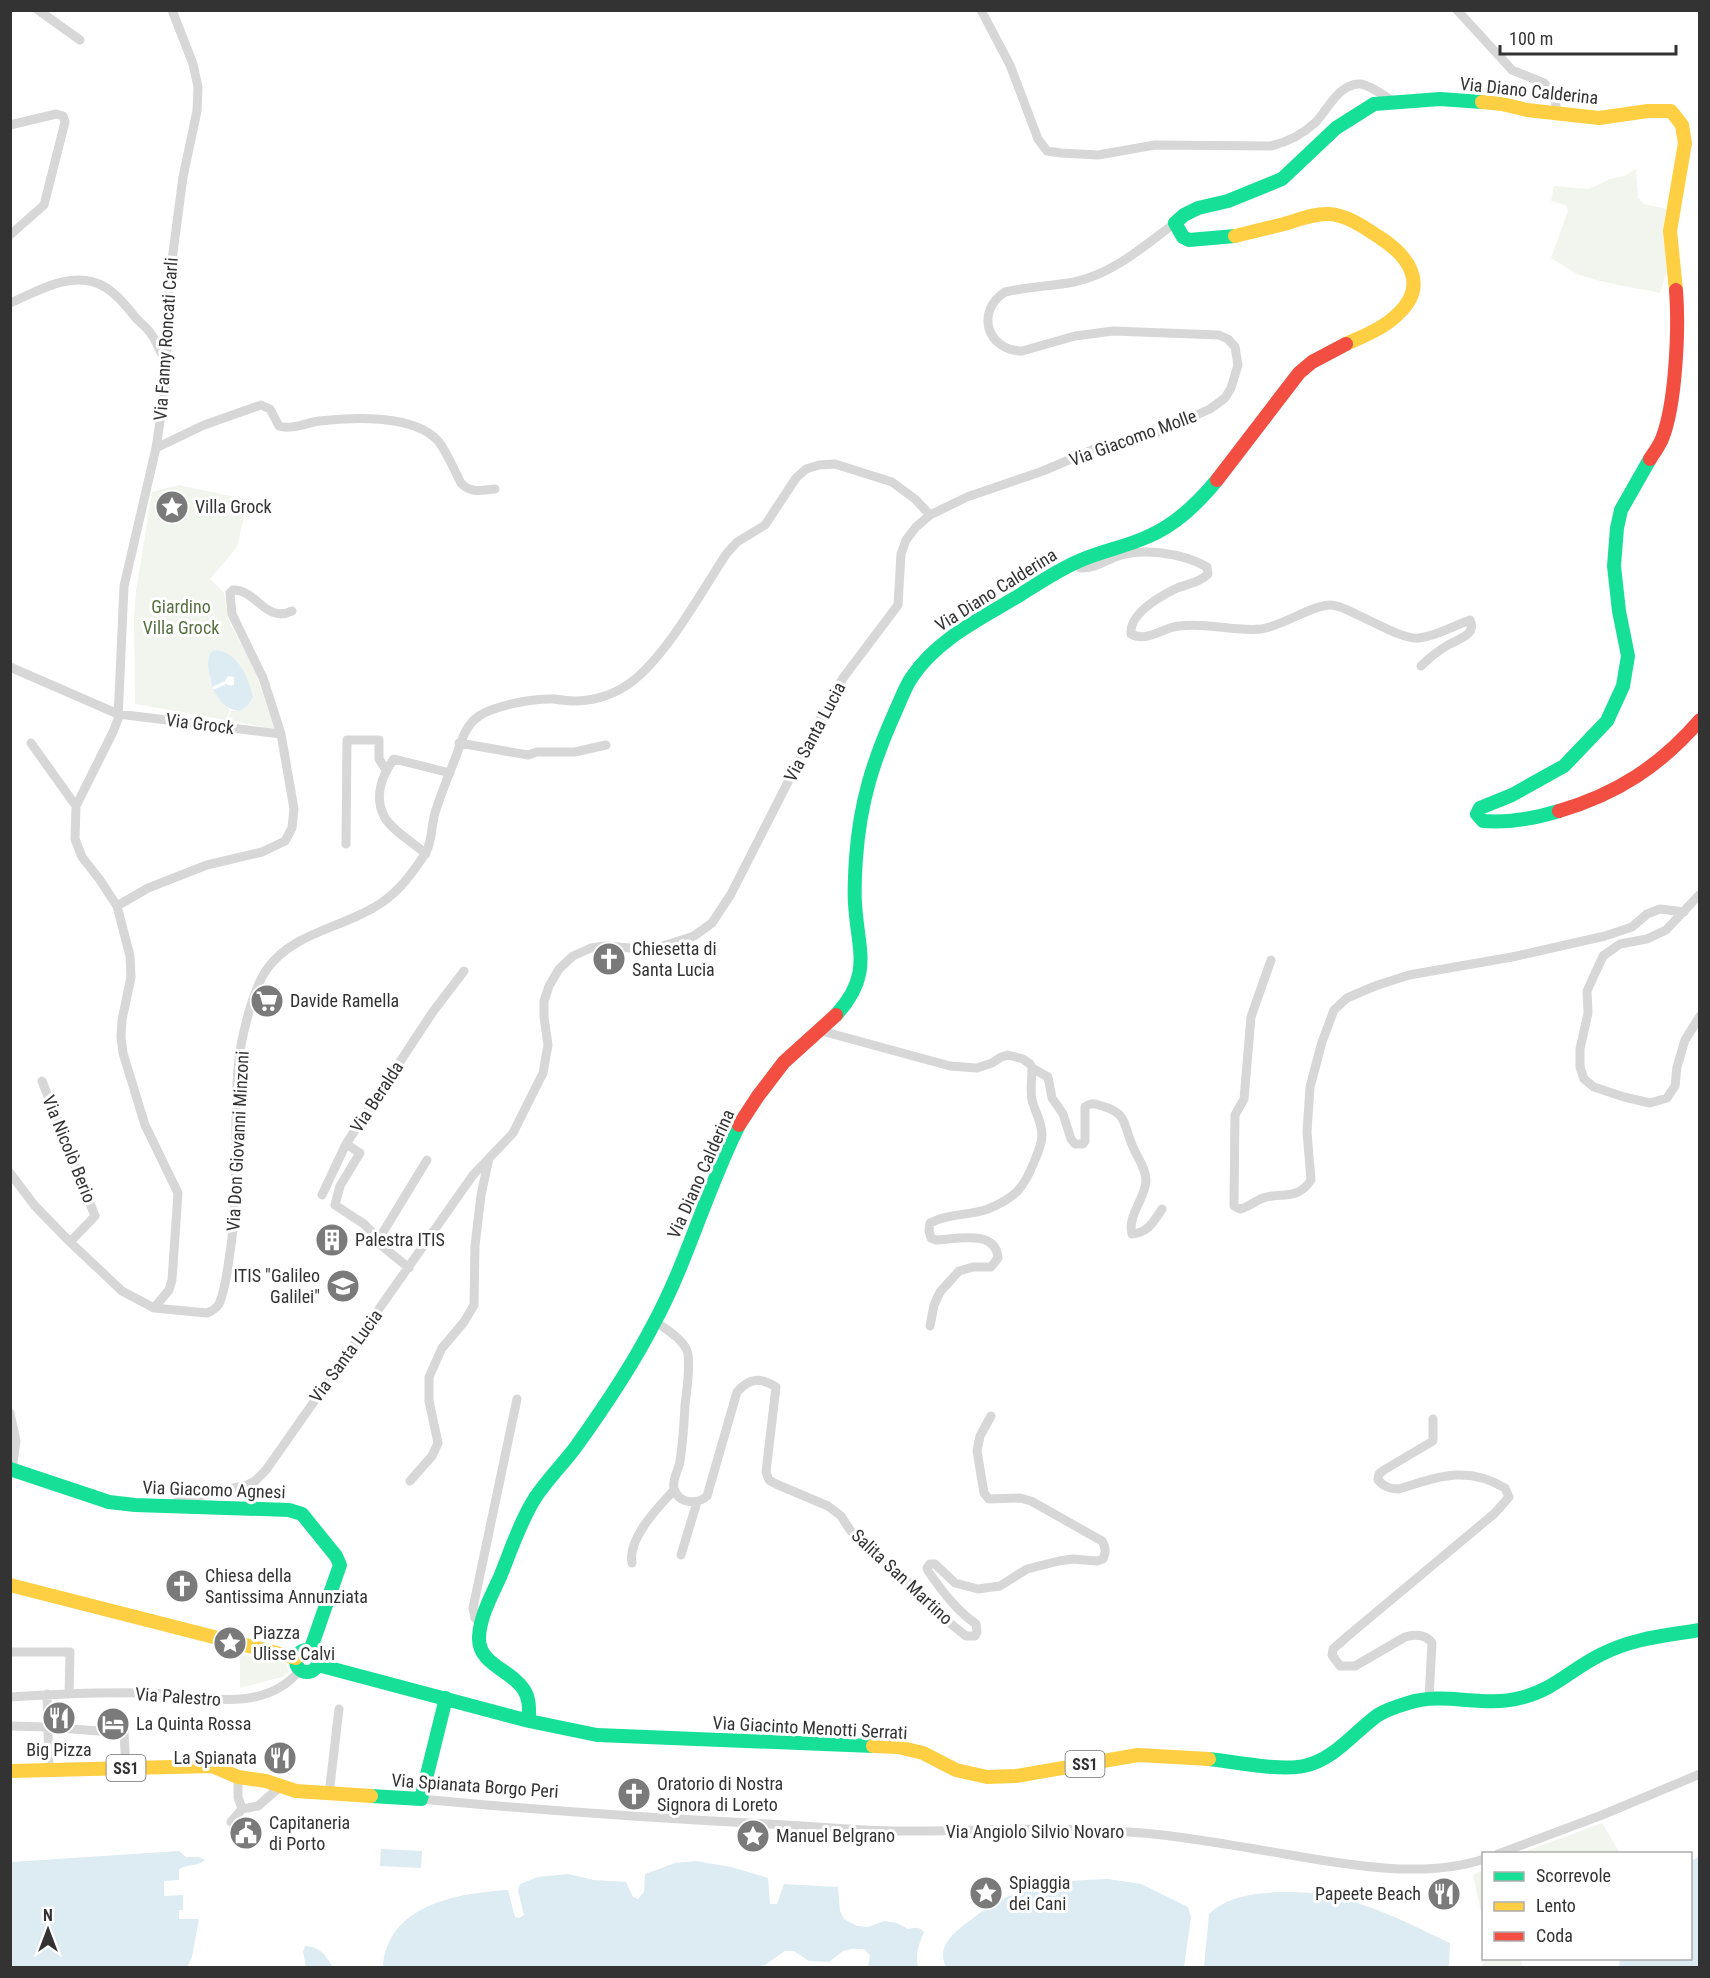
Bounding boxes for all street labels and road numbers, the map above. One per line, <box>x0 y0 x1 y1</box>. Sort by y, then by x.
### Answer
street label: Via Diano Calderina <box>1459 73 1599 108</box>
street label: Via Fanny Roncati Carli <box>149 257 182 421</box>
street label: Via Giacomo Molle <box>1066 405 1199 470</box>
street label: Via Diano Calderina <box>931 544 1060 635</box>
street label: Via Santa Lucia <box>780 678 850 785</box>
street label: Via Grock <box>165 709 235 738</box>
street label: Via Don Giovanni Minzoni <box>222 1050 253 1232</box>
street label: Via Beralda <box>346 1057 407 1136</box>
street label: Via Nicolò Berio <box>38 1092 101 1206</box>
street label: Via Diano Calderina <box>663 1106 738 1242</box>
street label: Via Santa Lucia <box>305 1305 386 1406</box>
street label: Via Giacomo Agnesi <box>142 1477 286 1502</box>
street label: Salita San Martino <box>847 1524 957 1629</box>
street label: Via Palestro <box>134 1683 222 1710</box>
street label: Via Giacinto Menotti Serrati <box>712 1712 908 1743</box>
road number: SS1 <box>1066 1751 1104 1777</box>
road number: SS1 <box>106 1755 146 1781</box>
street label: Via Spianata Borgo Peri <box>391 1769 559 1802</box>
street label: Via Angiolo Silvio Novaro <box>946 1821 1124 1842</box>

